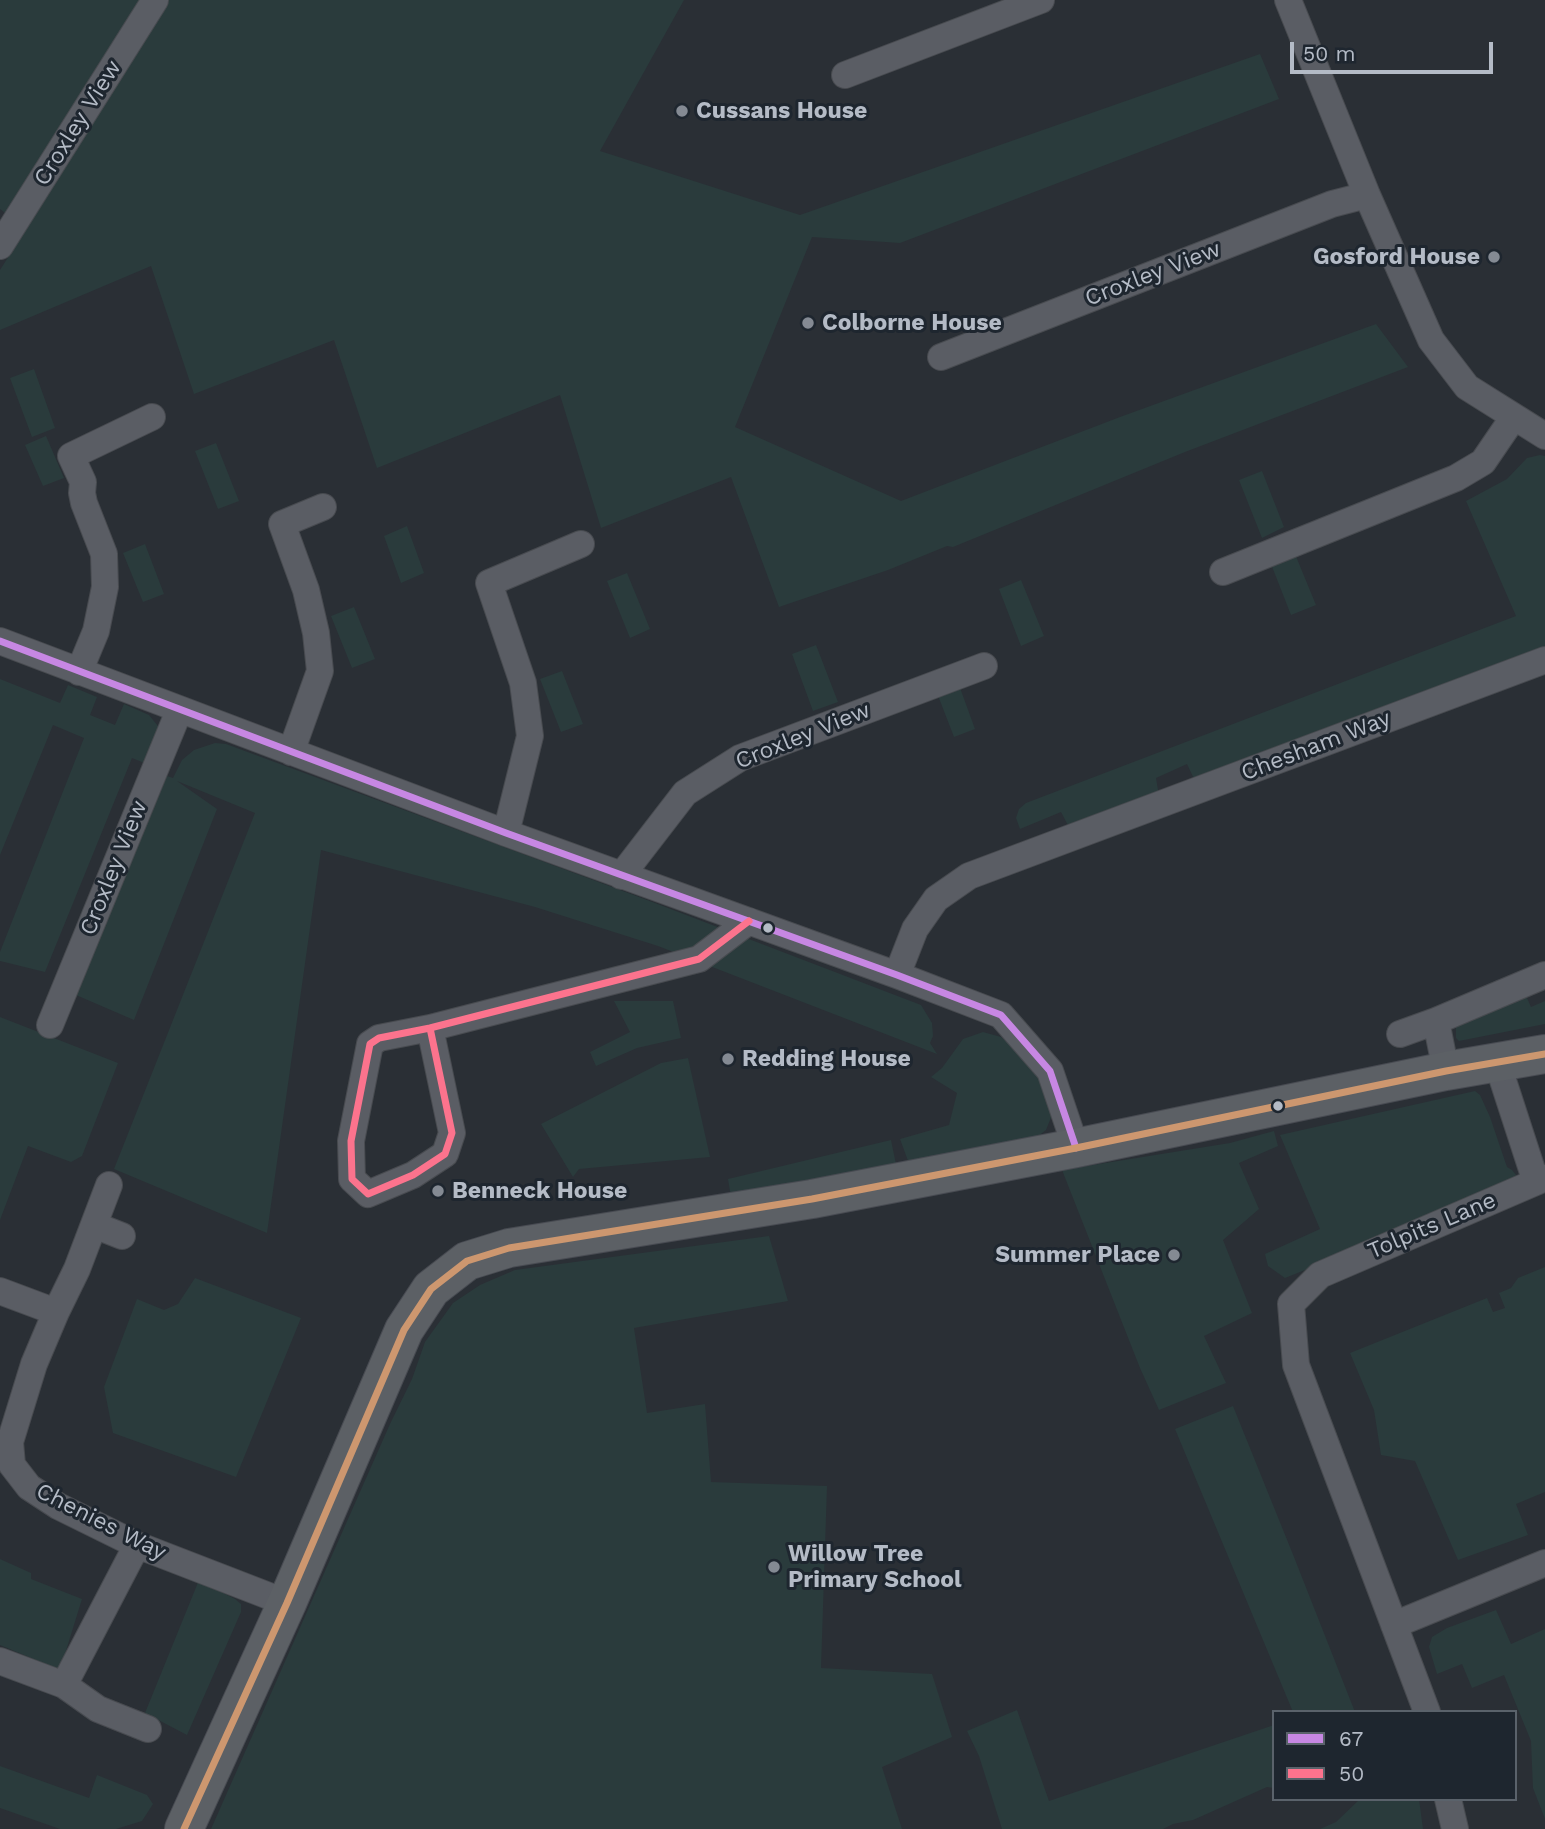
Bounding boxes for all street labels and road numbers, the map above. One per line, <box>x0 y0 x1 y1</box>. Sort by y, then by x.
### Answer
street label: Croxley View <box>28 55 128 191</box>
street label: Croxley View <box>1081 235 1225 313</box>
street label: Croxley View <box>731 696 875 776</box>
street label: Chesham Way <box>1237 705 1395 787</box>
street label: Croxley View <box>74 796 154 940</box>
street label: Tolpits Lane <box>1364 1187 1500 1265</box>
street label: Chenies Way <box>31 1477 171 1567</box>

